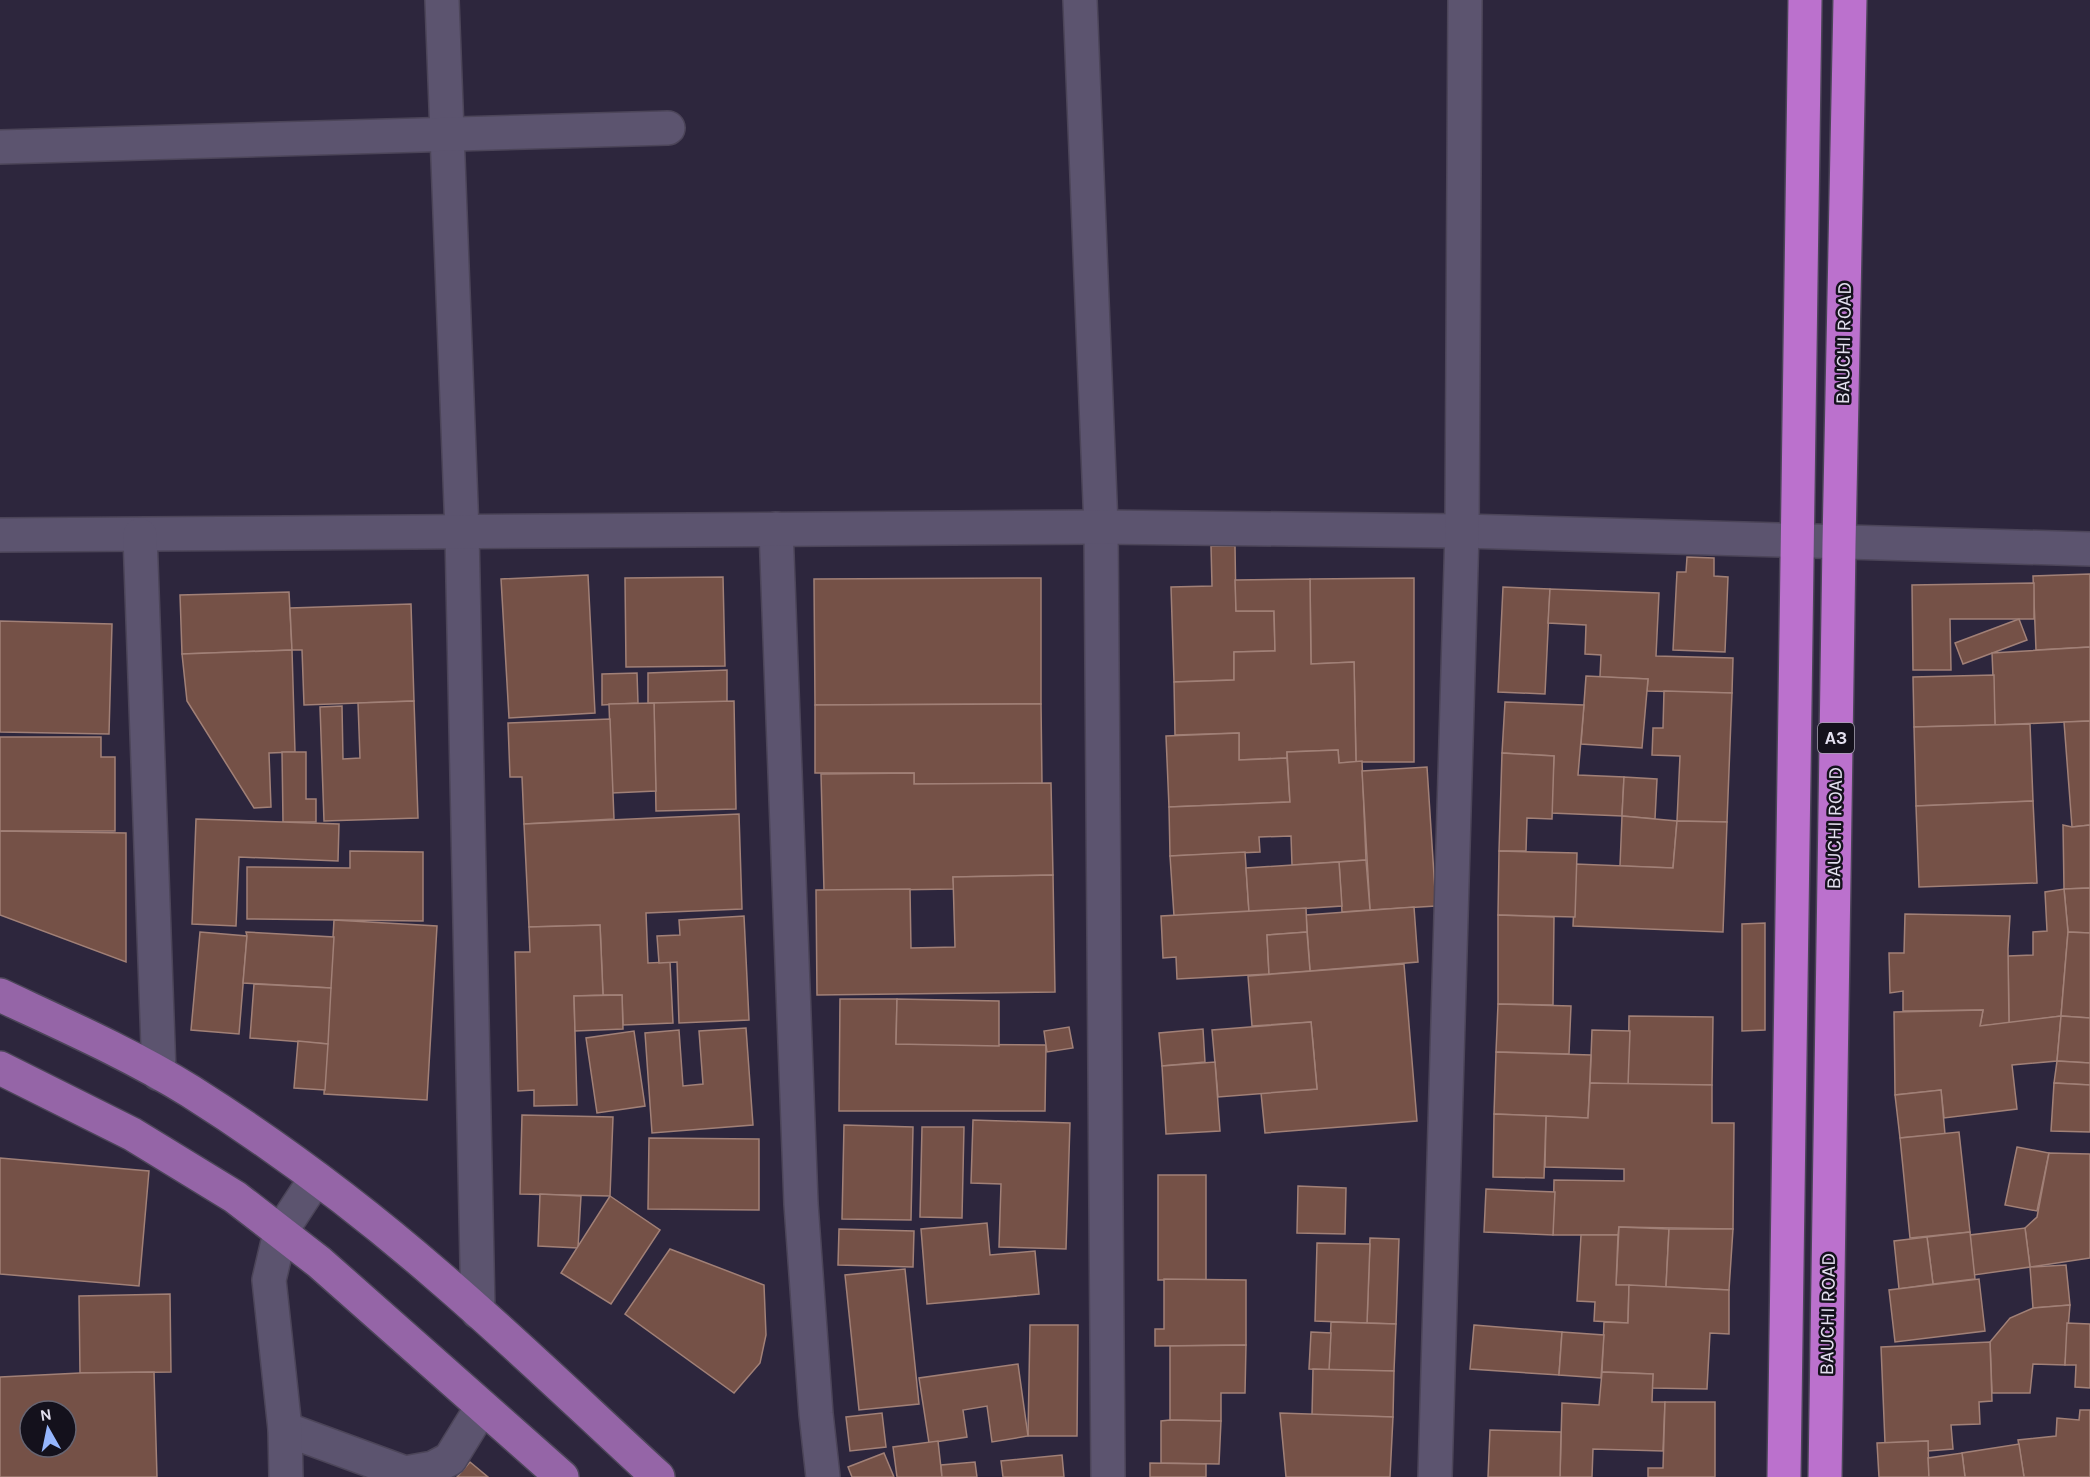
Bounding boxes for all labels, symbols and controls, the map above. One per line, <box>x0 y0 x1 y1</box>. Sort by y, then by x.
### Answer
street label: BAUCHI ROAD <box>1831 281 1856 405</box>
road number: A3 <box>1818 723 1854 753</box>
street label: BAUCHI ROAD <box>1822 766 1847 890</box>
street label: BAUCHI ROAD <box>1815 1252 1840 1376</box>
north arrow <box>18 1399 78 1459</box>
text: N <box>39 1404 53 1425</box>

